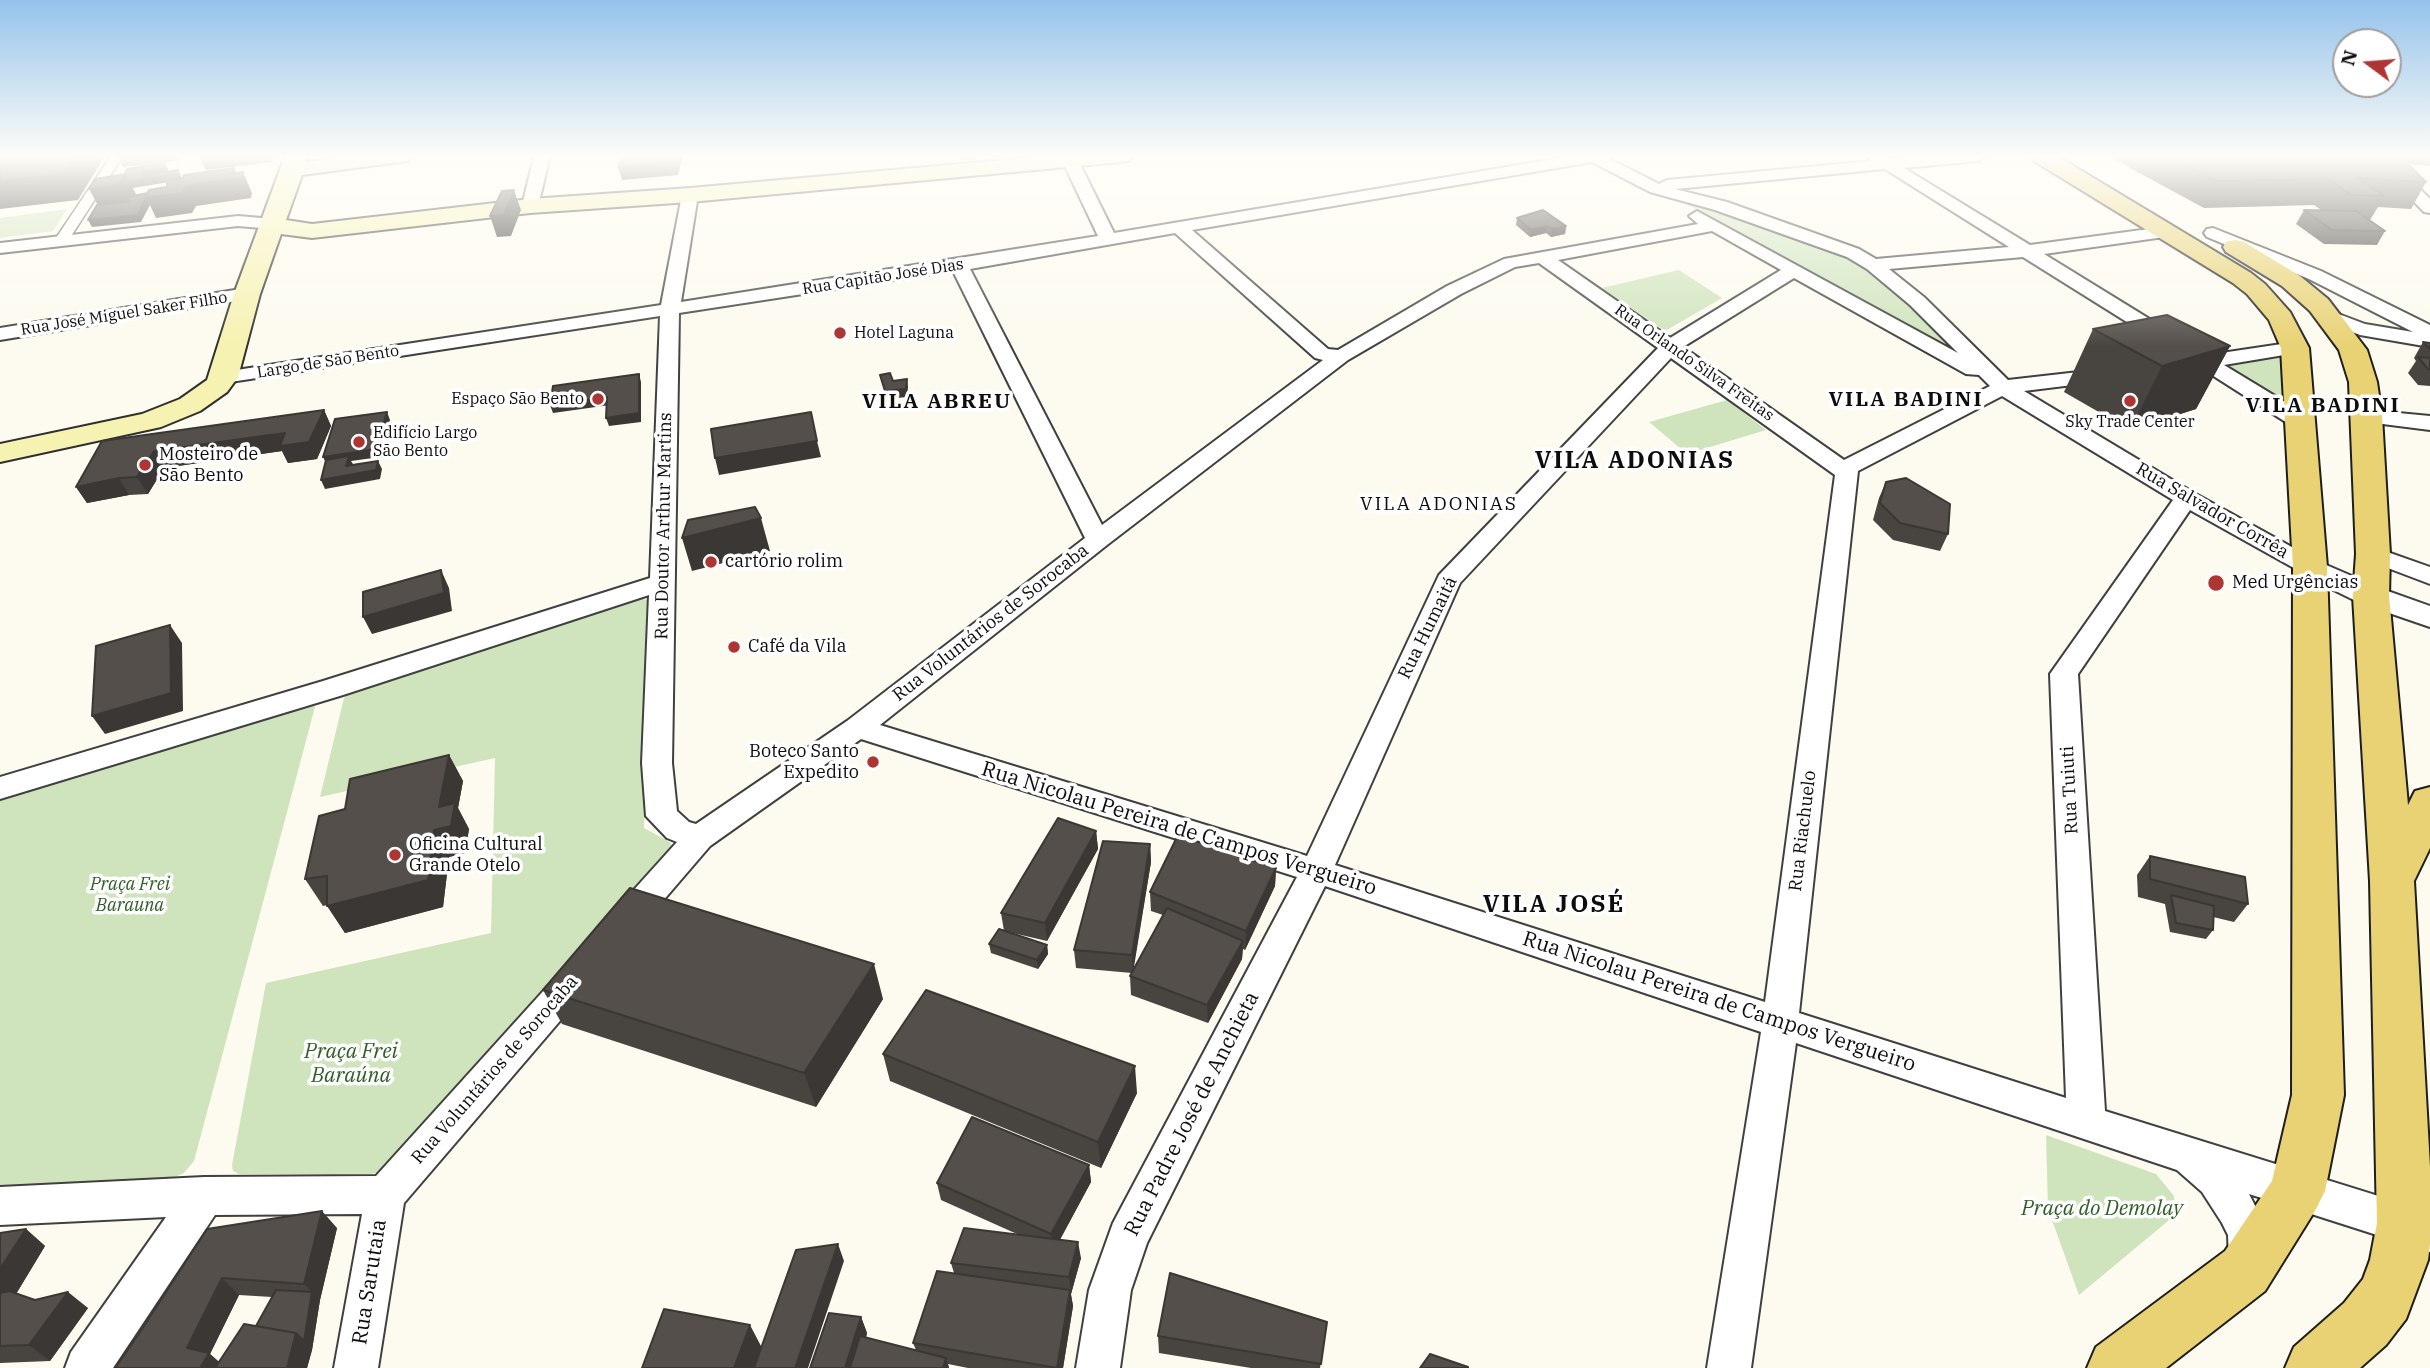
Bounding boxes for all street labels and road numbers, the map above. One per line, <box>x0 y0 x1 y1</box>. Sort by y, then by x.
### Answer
street label: Rua Capitão José Dias <box>801 255 965 299</box>
street label: Rua José Miguel Saker Filho <box>19 288 229 340</box>
street label: Rua Orlando Silva Freitas <box>1611 301 1777 425</box>
street label: Largo de São Bento <box>256 341 400 383</box>
street label: Rua Doutor Arthur Martins <box>651 412 677 640</box>
street label: Rua Salvador Corrêa <box>2132 458 2292 564</box>
street label: Rua Voluntários de Sorocaba <box>889 540 1093 706</box>
street label: Rua Humaitá <box>1394 573 1462 683</box>
street label: Rua Tuiuti <box>2057 745 2083 835</box>
street label: Rua Nicolau Pereira de Campos Vergueiro <box>978 757 1380 901</box>
street label: Rua Riachuelo <box>1785 769 1821 893</box>
street label: Rua Nicolau Pereira de Campos Vergueiro <box>1519 926 1919 1078</box>
street label: Rua Voluntários de Sorocaba <box>407 971 583 1169</box>
street label: Rua Padre José de Anchieta <box>1119 988 1265 1240</box>
street label: Rua Sarutaia <box>348 1217 392 1347</box>

